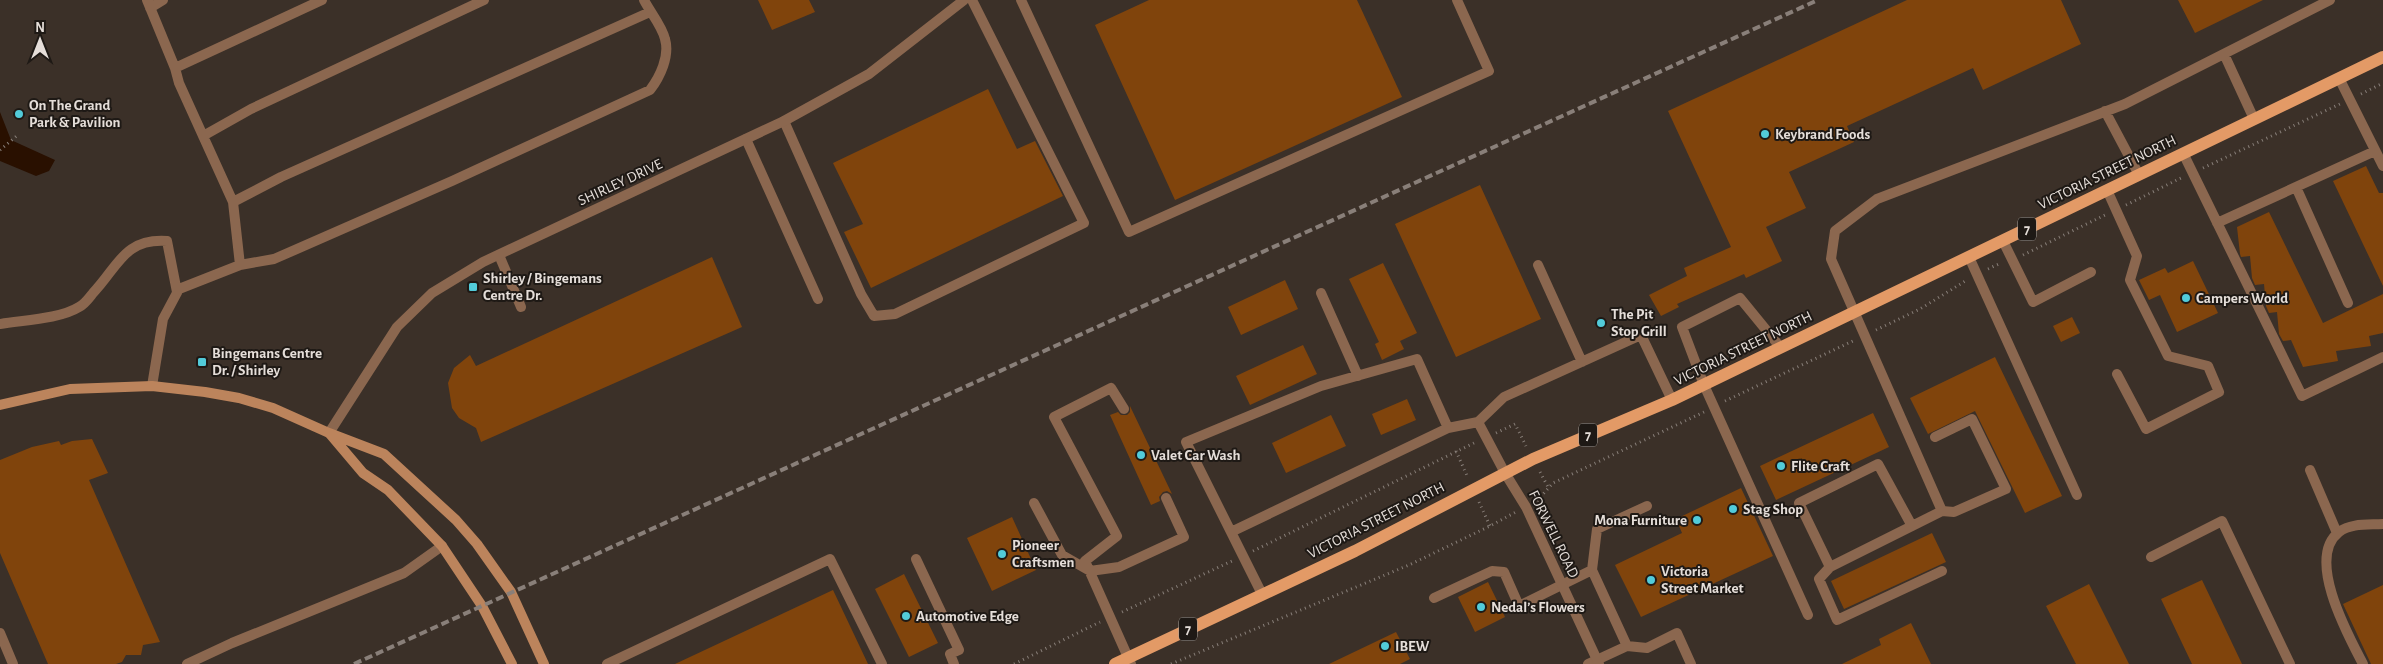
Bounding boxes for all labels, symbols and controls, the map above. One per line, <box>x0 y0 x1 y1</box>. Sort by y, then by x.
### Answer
north arrow <box>15 15 65 65</box>
text: N <box>35 21 45 35</box>
place label: On The Grand Park & Pavilion <box>29 98 121 130</box>
marker: On The Grand Park & Pavilion <box>13 108 25 120</box>
place label: Keybrand Foods <box>1775 127 1870 142</box>
marker: Keybrand Foods <box>1759 128 1771 140</box>
street label: VICTORIA STREET NORTH <box>2036 133 2179 212</box>
street label: SHIRLEY DRIVE <box>576 156 665 208</box>
road number: 7 <box>2018 218 2036 240</box>
place label: Shirley / Bingemans Centre Dr. <box>483 271 602 303</box>
marker: Shirley / Bingemans Centre Dr. <box>467 281 479 293</box>
place label: Campers World <box>2196 291 2288 306</box>
marker: Campers World <box>2180 292 2192 304</box>
place label: The Pit Stop Grill <box>1611 307 1667 339</box>
street label: VICTORIA STREET NORTH <box>1672 309 1815 388</box>
marker: The Pit Stop Grill <box>1595 317 1607 329</box>
place label: Bingemans Centre Dr. / Shirley <box>212 346 322 378</box>
marker: Bingemans Centre Dr. / Shirley <box>196 356 208 368</box>
road number: 7 <box>1579 424 1597 446</box>
place label: Valet Car Wash <box>1151 448 1241 463</box>
marker: Valet Car Wash <box>1135 449 1147 461</box>
place label: Flite Craft <box>1791 459 1850 474</box>
marker: Flite Craft <box>1775 460 1787 472</box>
street label: VICTORIA STREET NORTH <box>1305 479 1447 562</box>
street label: FORWELL ROAD <box>1526 488 1581 581</box>
place label: Stag Shop <box>1743 502 1803 517</box>
marker: Stag Shop <box>1727 503 1739 515</box>
place label: Mona Furniture <box>1594 513 1687 528</box>
marker: Mona Furniture <box>1691 514 1703 526</box>
place label: Pioneer Craftsmen <box>1012 538 1075 570</box>
marker: Pioneer Craftsmen <box>996 548 1008 560</box>
place label: Victoria Street Market <box>1661 564 1744 596</box>
marker: Victoria Street Market <box>1645 574 1657 586</box>
place label: Nedal’s Flowers <box>1491 600 1585 615</box>
marker: Nedal’s Flowers <box>1475 601 1487 613</box>
place label: Automotive Edge <box>916 609 1019 624</box>
marker: Automotive Edge <box>900 610 912 622</box>
road number: 7 <box>1179 618 1197 640</box>
place label: IBEW <box>1395 639 1430 654</box>
marker: IBEW <box>1379 640 1391 652</box>

